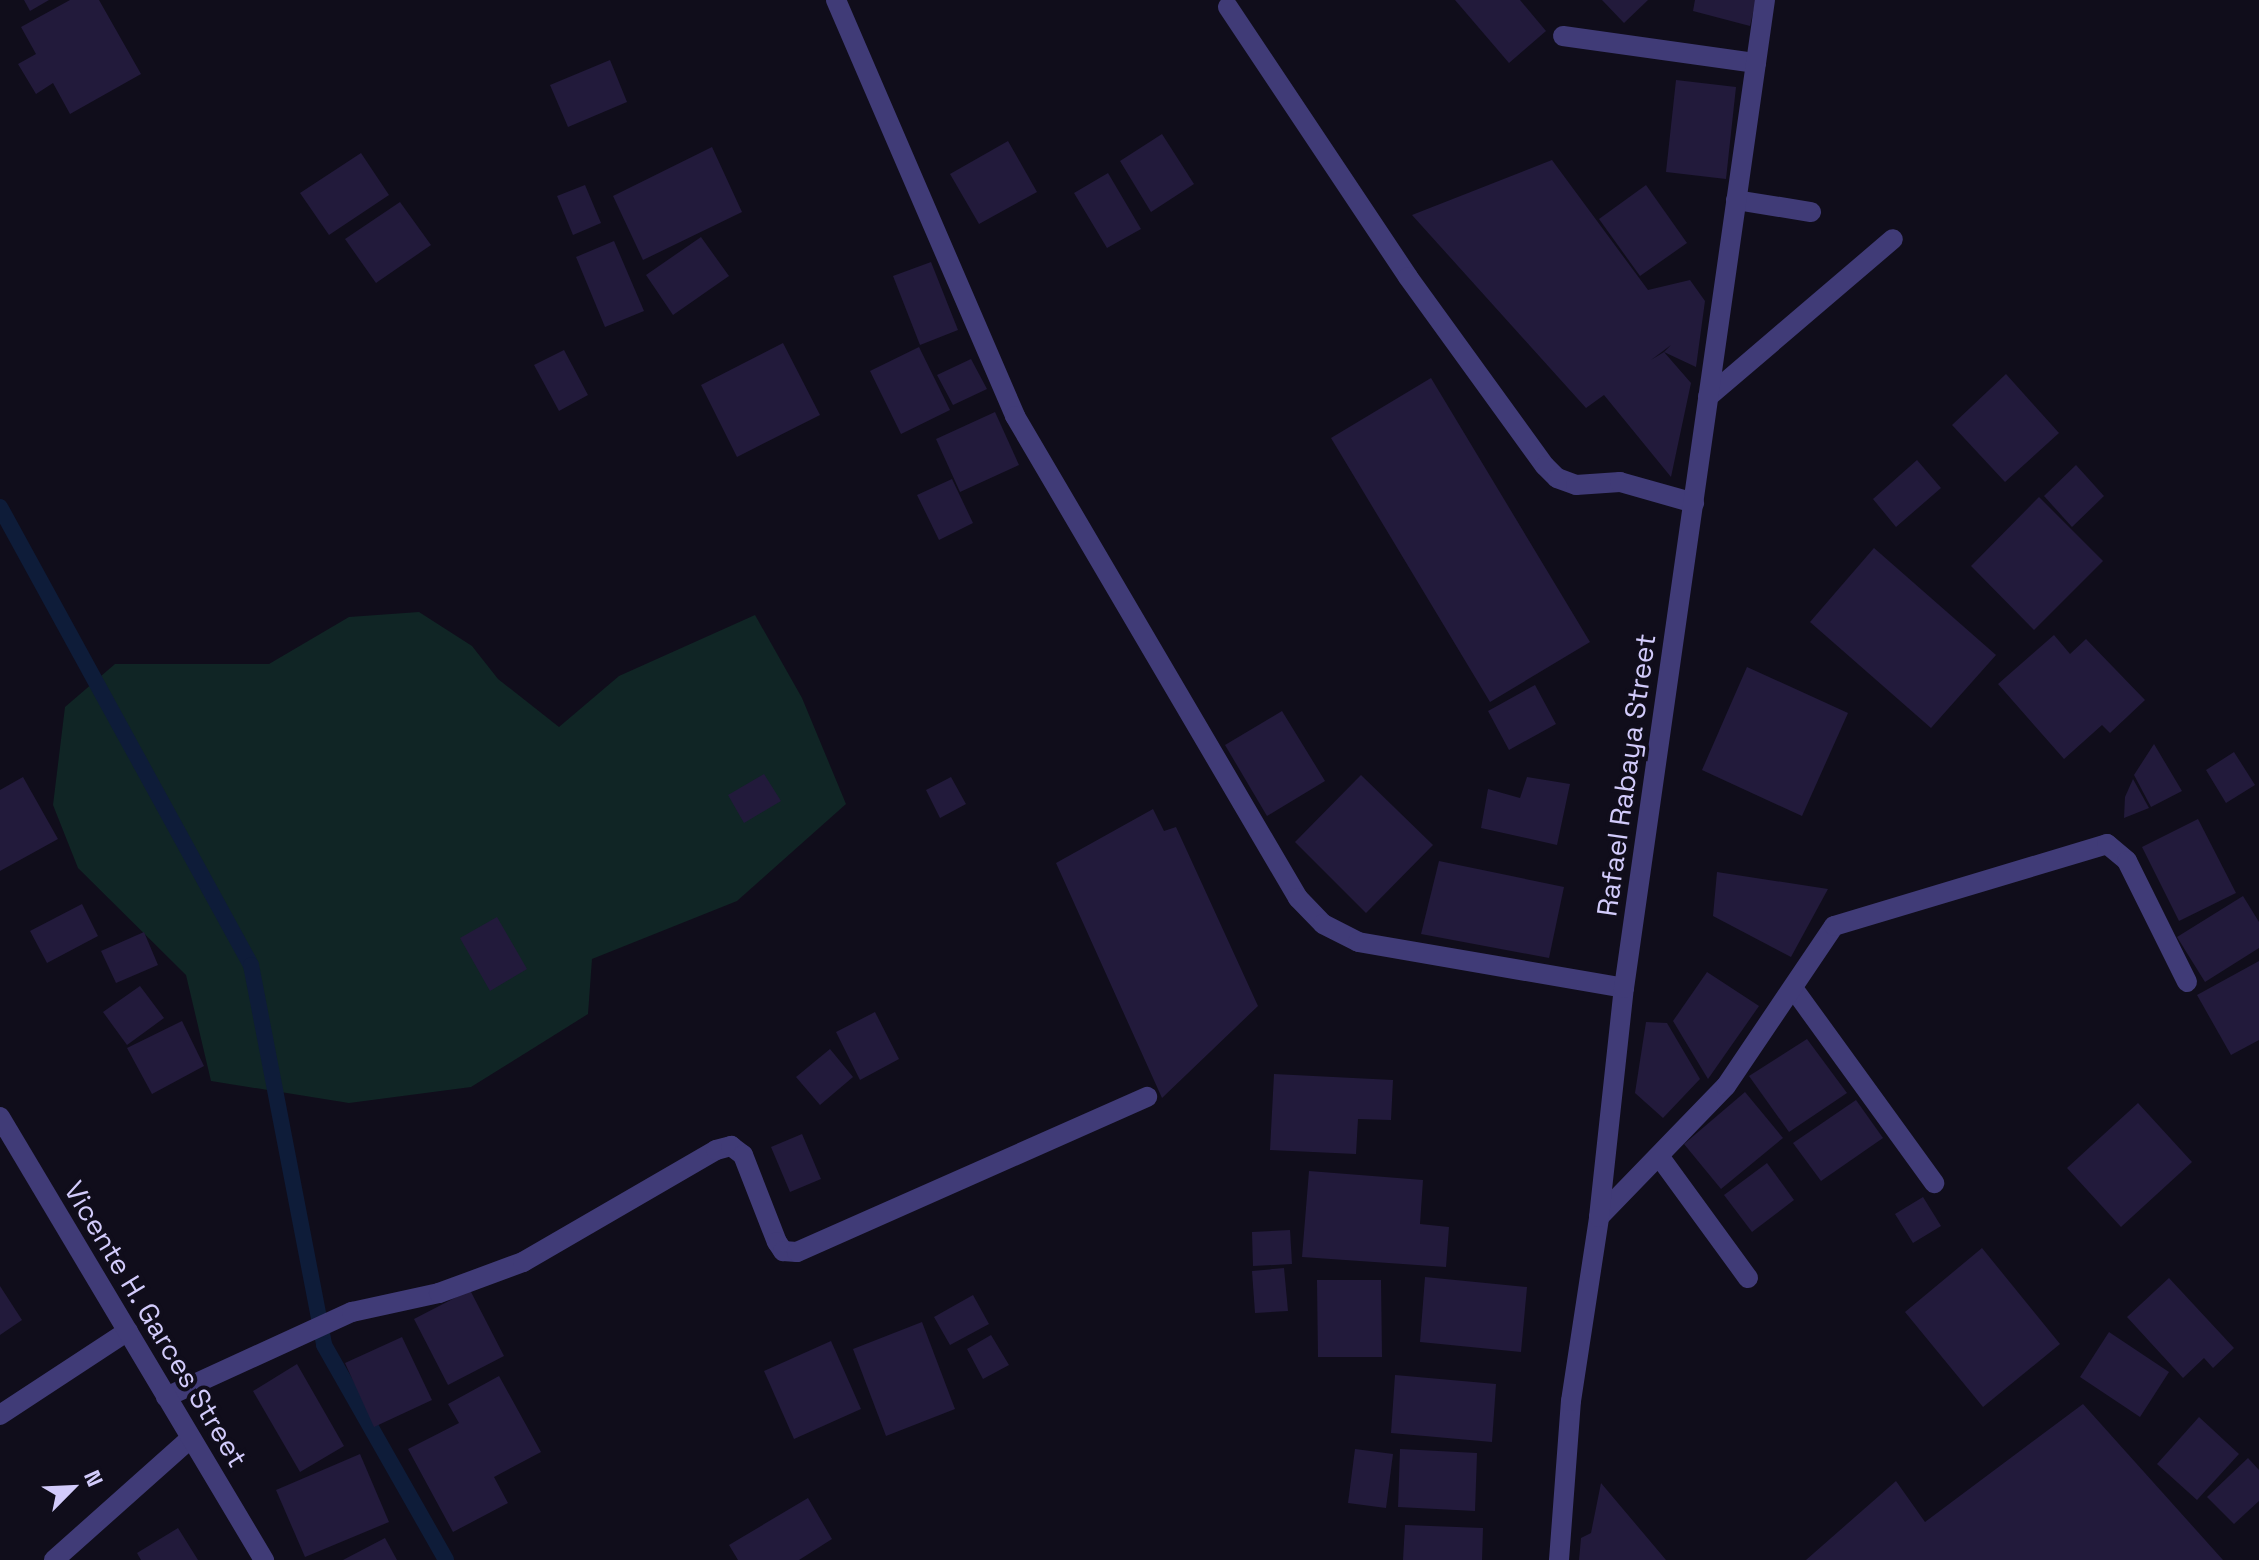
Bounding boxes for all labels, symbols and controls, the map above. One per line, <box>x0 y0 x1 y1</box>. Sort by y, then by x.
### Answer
street label: Rafael Rabaya Street <box>1590 632 1662 918</box>
street label: Vicente H. Garces Street <box>57 1175 255 1473</box>
north arrow <box>32 1448 112 1528</box>
text: N <box>78 1466 110 1491</box>

